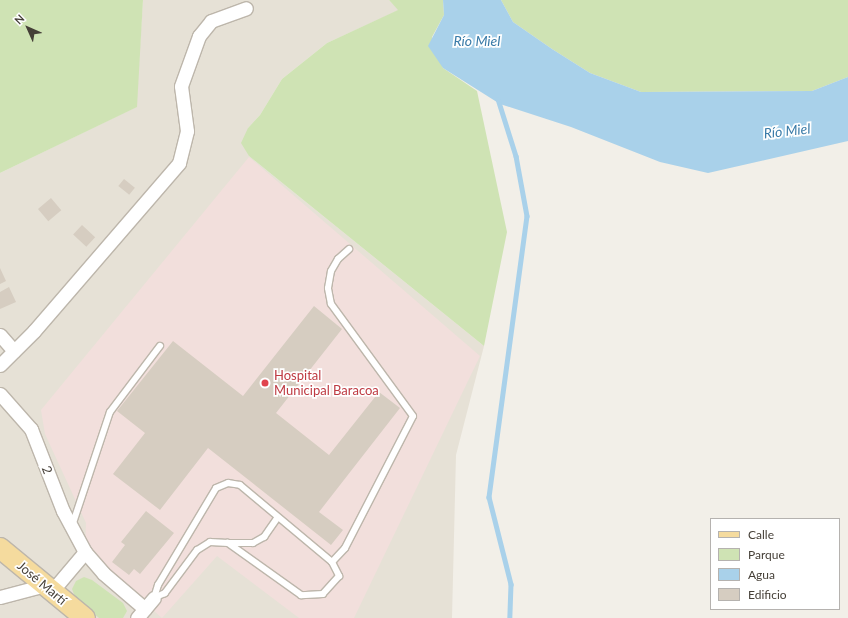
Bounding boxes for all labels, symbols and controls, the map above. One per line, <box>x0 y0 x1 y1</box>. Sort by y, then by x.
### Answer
north arrow <box>8 8 48 48</box>
text: N <box>12 12 27 27</box>
water label: Río Miel <box>454 33 500 49</box>
water label: Río Miel <box>763 120 811 142</box>
place label: Hospital Municipal Baracoa <box>274 368 379 399</box>
marker: Hospital Municipal Baracoa <box>259 377 271 389</box>
street label: 2 <box>38 464 56 476</box>
legend <box>710 518 840 610</box>
text: Calle <box>748 527 774 542</box>
text: Parque <box>748 547 785 562</box>
street label: José Martí <box>14 558 70 608</box>
text: Agua <box>748 567 775 582</box>
text: Edificio <box>748 587 787 602</box>

